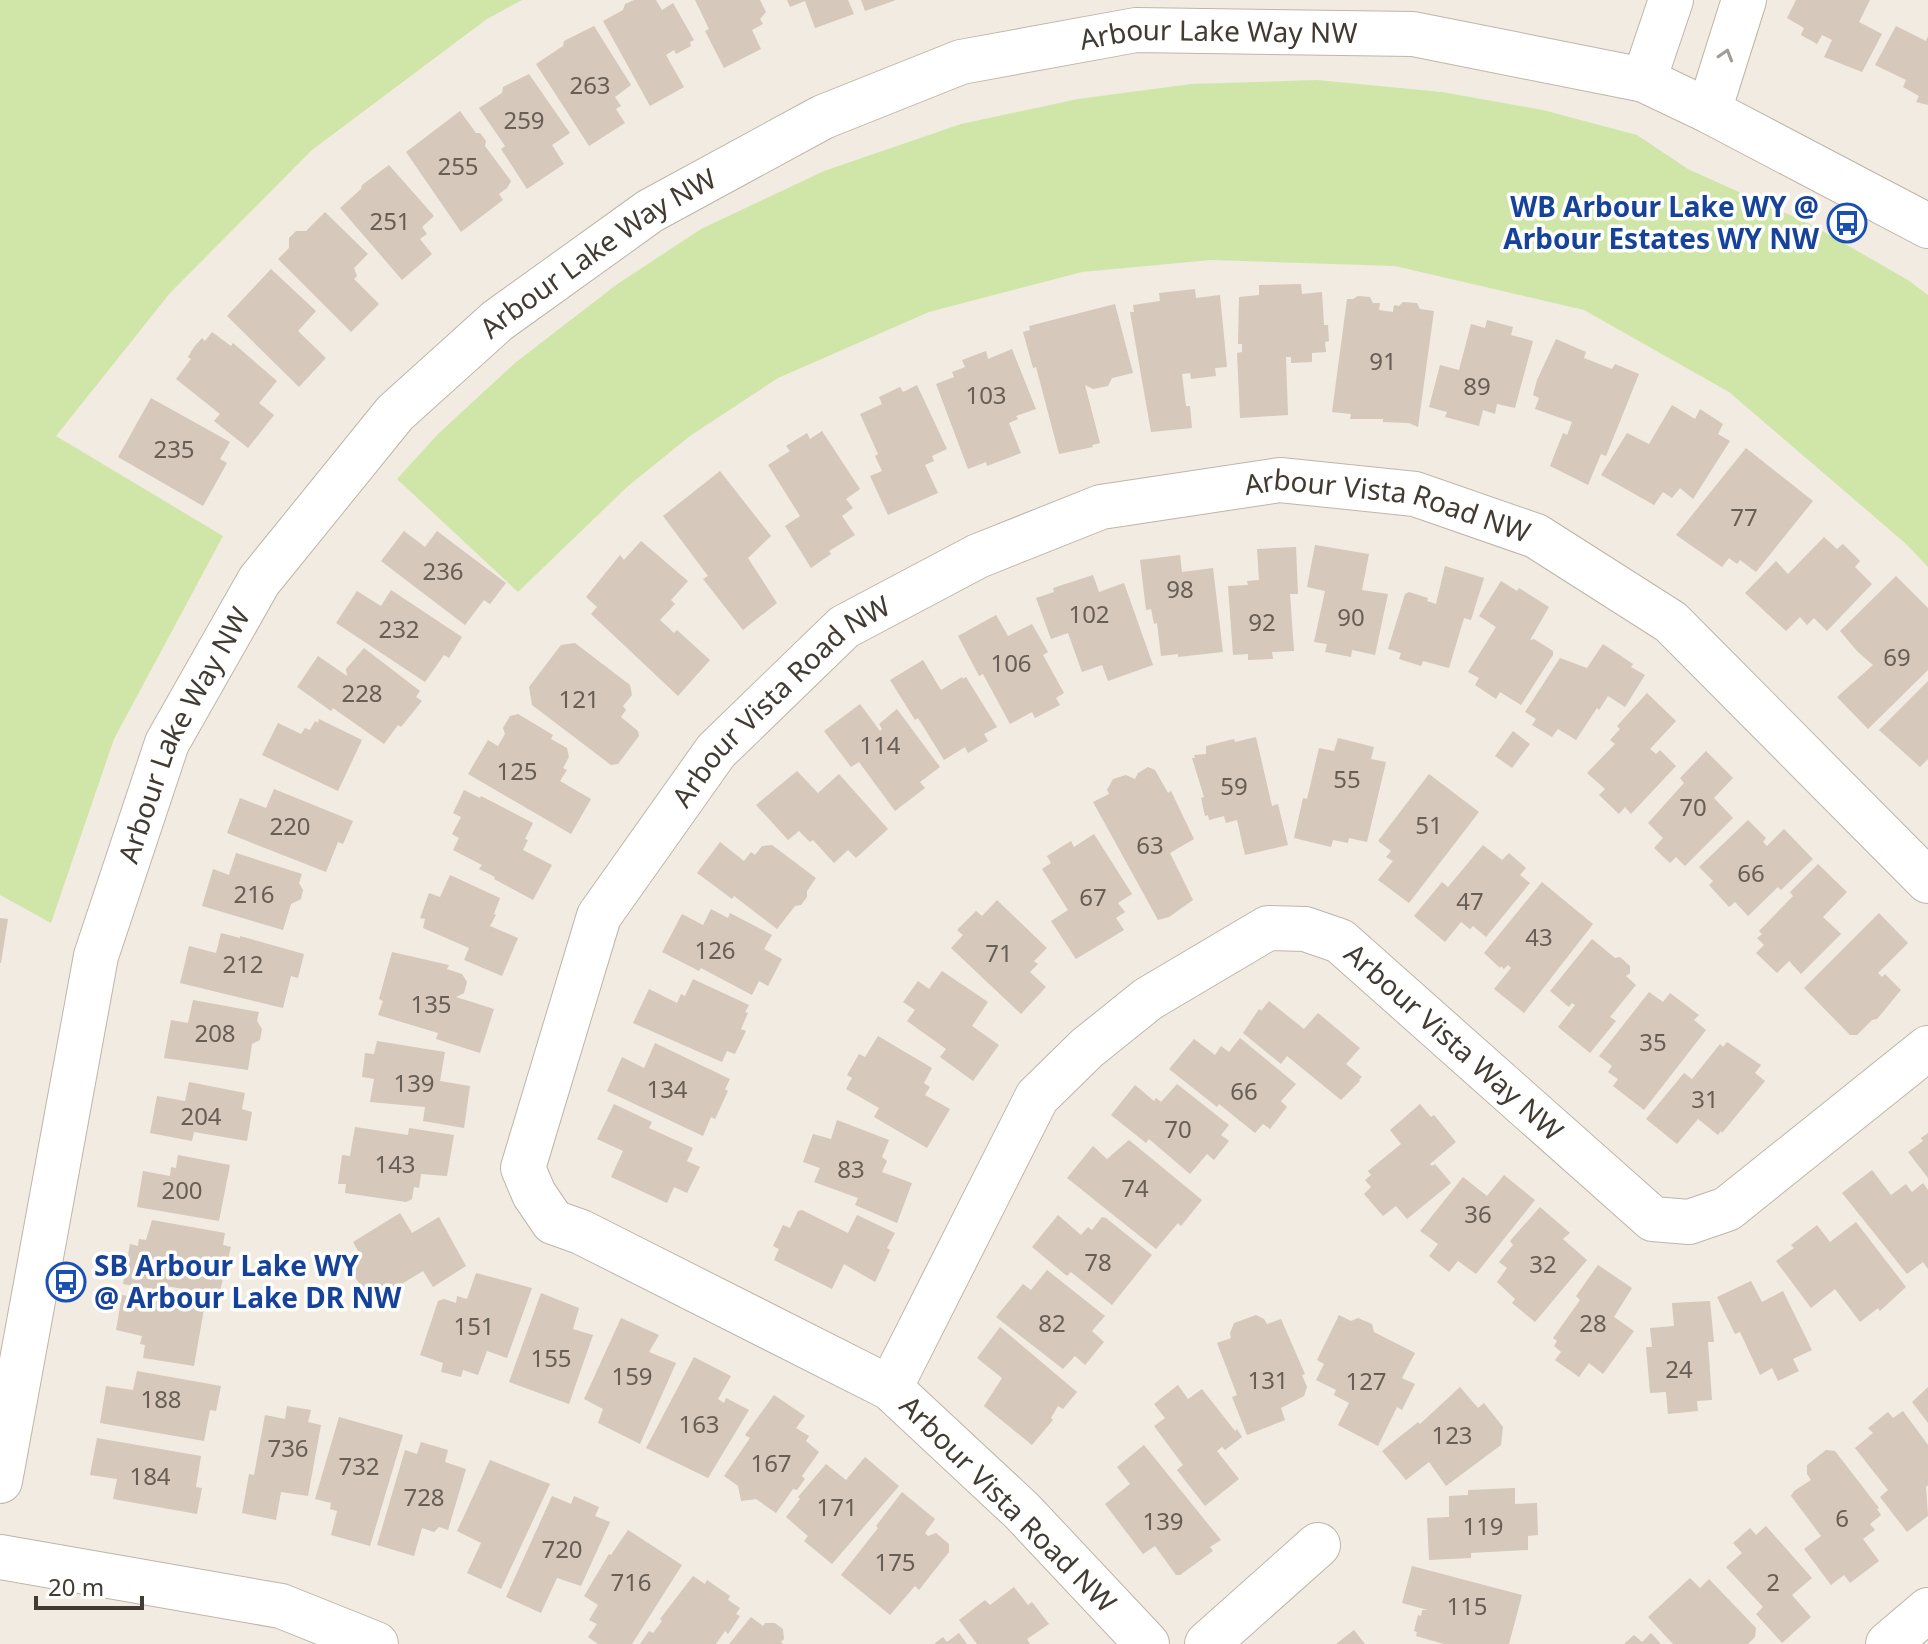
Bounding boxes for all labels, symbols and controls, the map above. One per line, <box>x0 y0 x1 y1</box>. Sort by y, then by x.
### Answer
street label: Arbour Lake Way NW <box>1076 9 1358 58</box>
one-way arrow <box>1717 49 1733 63</box>
house number: 263 <box>569 68 611 101</box>
house number: 259 <box>503 103 545 136</box>
house number: 255 <box>437 149 479 182</box>
street label: Arbour Lake Way NW <box>471 159 722 346</box>
place label: WB Arbour Lake WY @ Arbour Estates WY NW <box>1503 187 1820 257</box>
bus stop icon: WB Arbour Lake WY @ Arbour Estates WY NW <box>1826 202 1868 244</box>
house number: 251 <box>369 204 411 237</box>
house number: 91 <box>1369 344 1397 377</box>
house number: 89 <box>1463 369 1491 402</box>
house number: 103 <box>965 378 1007 411</box>
house number: 235 <box>153 432 195 465</box>
street label: Arbour Vista Road NW <box>1242 459 1536 551</box>
house number: 77 <box>1730 500 1758 533</box>
house number: 236 <box>422 554 464 587</box>
house number: 98 <box>1166 572 1194 605</box>
street label: Arbour Vista Road NW <box>662 586 896 814</box>
house number: 102 <box>1068 597 1110 630</box>
street label: Arbour Lake Way NW <box>108 600 258 868</box>
house number: 90 <box>1337 600 1365 633</box>
house number: 92 <box>1248 605 1276 638</box>
house number: 232 <box>378 612 420 645</box>
house number: 69 <box>1883 640 1911 673</box>
house number: 106 <box>990 646 1032 679</box>
house number: 228 <box>341 676 383 709</box>
house number: 121 <box>558 682 600 715</box>
house number: 114 <box>859 728 901 761</box>
house number: 125 <box>496 754 538 787</box>
house number: 55 <box>1333 762 1361 795</box>
house number: 59 <box>1220 769 1248 802</box>
house number: 70 <box>1679 790 1707 823</box>
house number: 51 <box>1415 808 1443 841</box>
house number: 220 <box>269 809 311 842</box>
house number: 63 <box>1136 828 1164 861</box>
house number: 66 <box>1737 856 1765 889</box>
house number: 216 <box>233 877 275 910</box>
house number: 67 <box>1079 880 1107 913</box>
house number: 47 <box>1456 884 1484 917</box>
house number: 43 <box>1525 920 1553 953</box>
house number: 126 <box>694 933 736 966</box>
street label: Arbour Vista Way NW <box>1337 934 1572 1149</box>
house number: 71 <box>985 936 1013 969</box>
house number: 212 <box>222 947 264 980</box>
house number: 135 <box>410 987 452 1020</box>
house number: 208 <box>194 1016 236 1049</box>
house number: 35 <box>1639 1025 1667 1058</box>
house number: 139 <box>393 1066 435 1099</box>
house number: 134 <box>646 1072 688 1105</box>
house number: 66 <box>1230 1074 1258 1107</box>
house number: 31 <box>1691 1082 1719 1115</box>
house number: 204 <box>180 1099 222 1132</box>
house number: 70 <box>1164 1112 1192 1145</box>
house number: 143 <box>374 1147 416 1180</box>
house number: 83 <box>837 1152 865 1185</box>
house number: 74 <box>1121 1171 1149 1204</box>
house number: 200 <box>161 1173 203 1206</box>
house number: 36 <box>1464 1197 1492 1230</box>
house number: 78 <box>1084 1245 1112 1278</box>
place label: SB Arbour Lake WY @ Arbour Lake DR NW <box>94 1246 402 1316</box>
house number: 32 <box>1529 1247 1557 1280</box>
bus stop icon: SB Arbour Lake WY @ Arbour Lake DR NW <box>45 1261 87 1303</box>
house number: 82 <box>1038 1306 1066 1339</box>
house number: 28 <box>1579 1306 1607 1339</box>
house number: 151 <box>453 1309 495 1342</box>
house number: 155 <box>530 1341 572 1374</box>
house number: 24 <box>1665 1352 1693 1385</box>
house number: 159 <box>611 1359 653 1392</box>
house number: 131 <box>1247 1363 1289 1396</box>
house number: 127 <box>1345 1364 1387 1397</box>
house number: 188 <box>140 1382 182 1415</box>
street label: Arbour Vista Road NW <box>892 1387 1125 1620</box>
house number: 163 <box>678 1407 720 1440</box>
house number: 123 <box>1431 1418 1473 1451</box>
house number: 736 <box>267 1431 309 1464</box>
house number: 167 <box>750 1446 792 1479</box>
house number: 732 <box>338 1449 380 1482</box>
house number: 184 <box>129 1459 171 1492</box>
house number: 728 <box>403 1480 445 1513</box>
house number: 171 <box>816 1490 858 1523</box>
house number: 6 <box>1835 1501 1849 1534</box>
house number: 139 <box>1142 1504 1184 1537</box>
house number: 119 <box>1462 1509 1504 1542</box>
house number: 720 <box>541 1532 583 1565</box>
house number: 175 <box>874 1545 916 1578</box>
scale bar <box>36 1560 142 1610</box>
house number: 716 <box>610 1565 652 1598</box>
house number: 2 <box>1766 1565 1780 1598</box>
text: 20 m <box>48 1570 104 1603</box>
house number: 115 <box>1446 1589 1488 1622</box>

